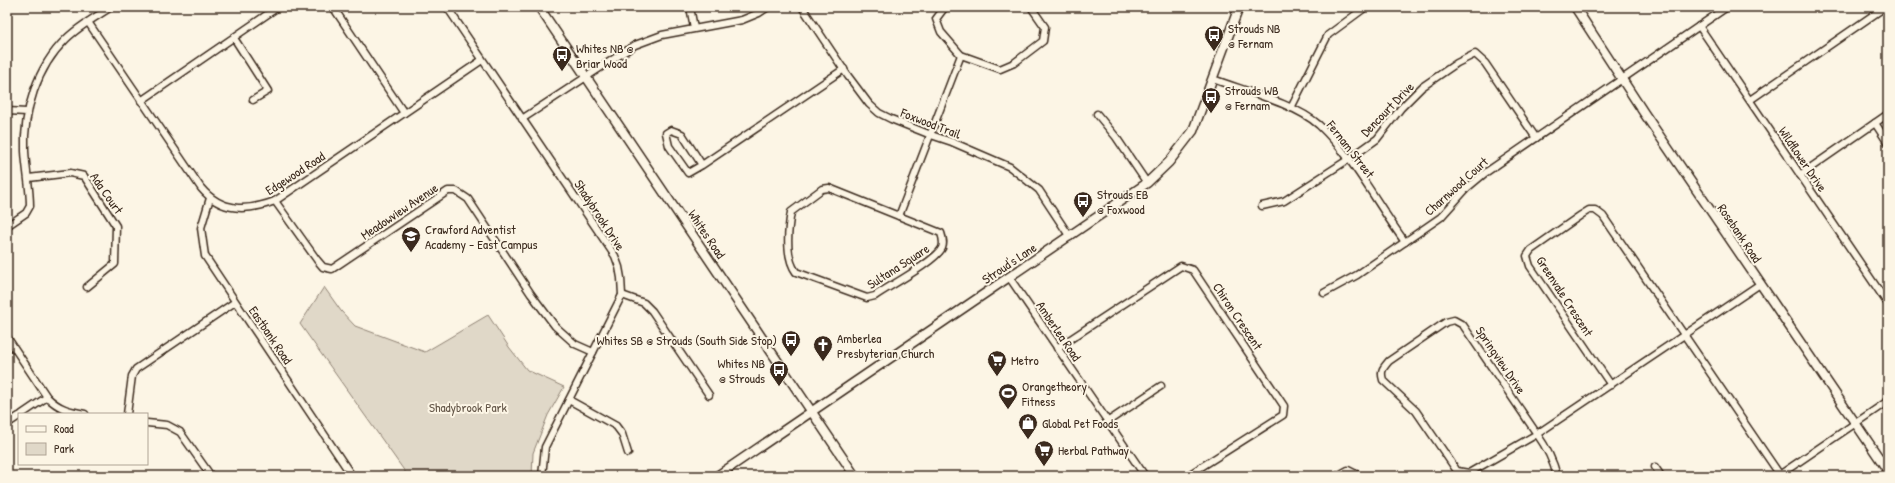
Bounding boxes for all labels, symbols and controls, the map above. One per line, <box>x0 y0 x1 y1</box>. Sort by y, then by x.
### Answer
place label: Strouds NB @ Fernam <box>1228 19 1281 52</box>
bus stop icon: Strouds NB @ Fernam <box>1203 24 1225 52</box>
place label: Whites NB @ Briar Wood <box>576 39 634 72</box>
bus stop icon: Whites NB @ Briar Wood <box>551 44 573 72</box>
street label: Dencourt Drive <box>1356 78 1418 140</box>
place label: Strouds WB @ Fernam <box>1225 81 1279 114</box>
bus stop icon: Strouds WB @ Fernam <box>1200 86 1222 114</box>
street label: Foxwood Trail <box>897 103 964 143</box>
street label: Fernam Street <box>1322 116 1379 182</box>
street label: Wildflower Drive <box>1775 123 1831 195</box>
street label: Edgewood Road <box>262 147 328 199</box>
street label: Charnwood Court <box>1420 152 1492 220</box>
street label: Ada Court <box>86 169 128 218</box>
street label: Shadybrook Drive <box>570 176 630 254</box>
street label: Meadowview Avenue <box>357 178 441 244</box>
place label: Strouds EB @ Foxwood <box>1097 185 1149 218</box>
bus stop icon: Strouds EB @ Foxwood <box>1072 190 1094 218</box>
street label: Rosebank Road <box>1714 200 1766 266</box>
street label: Whites Road <box>684 206 730 262</box>
place label: Crawford Adventist Academy - East Campus <box>425 220 537 253</box>
school or university icon: Crawford Adventist Academy - East Campus <box>400 225 422 253</box>
street label: Stroud's Lane <box>978 238 1040 288</box>
street label: Sultana Square <box>863 239 933 293</box>
street label: Greenvale Crescent <box>1532 252 1598 340</box>
street label: Chiron Crescent <box>1209 279 1267 354</box>
street label: Amberlea Road <box>1032 297 1086 365</box>
street label: Eastbank Road <box>245 302 297 368</box>
street label: Springview Drive <box>1472 323 1530 397</box>
bus stop icon: Whites SB @ Strouds (South Side Stop) <box>780 329 802 357</box>
place label: Amberlea Presbyterian Church <box>837 329 935 362</box>
place label: Whites SB @ Strouds (South Side Stop) <box>597 331 777 349</box>
church icon: Amberlea Presbyterian Church <box>812 334 834 362</box>
supermarket icon: Metro <box>986 349 1008 377</box>
place label: Metro <box>1011 351 1039 369</box>
place label: Whites NB @ Strouds <box>717 354 765 387</box>
bus stop icon: Whites NB @ Strouds <box>768 359 790 387</box>
place label: Orangetheory Fitness <box>1021 377 1088 410</box>
sports icon: Orangetheory Fitness <box>997 382 1019 410</box>
park label: Shadybrook Park <box>429 398 508 416</box>
shop icon: Global Pet Foods <box>1017 412 1039 440</box>
legend <box>18 413 148 465</box>
place label: Global Pet Foods <box>1042 414 1118 432</box>
text: Road <box>54 420 74 437</box>
supermarket icon: Herbal Pathway <box>1033 439 1055 467</box>
text: Park <box>54 440 74 457</box>
place label: Herbal Pathway <box>1058 441 1130 459</box>

